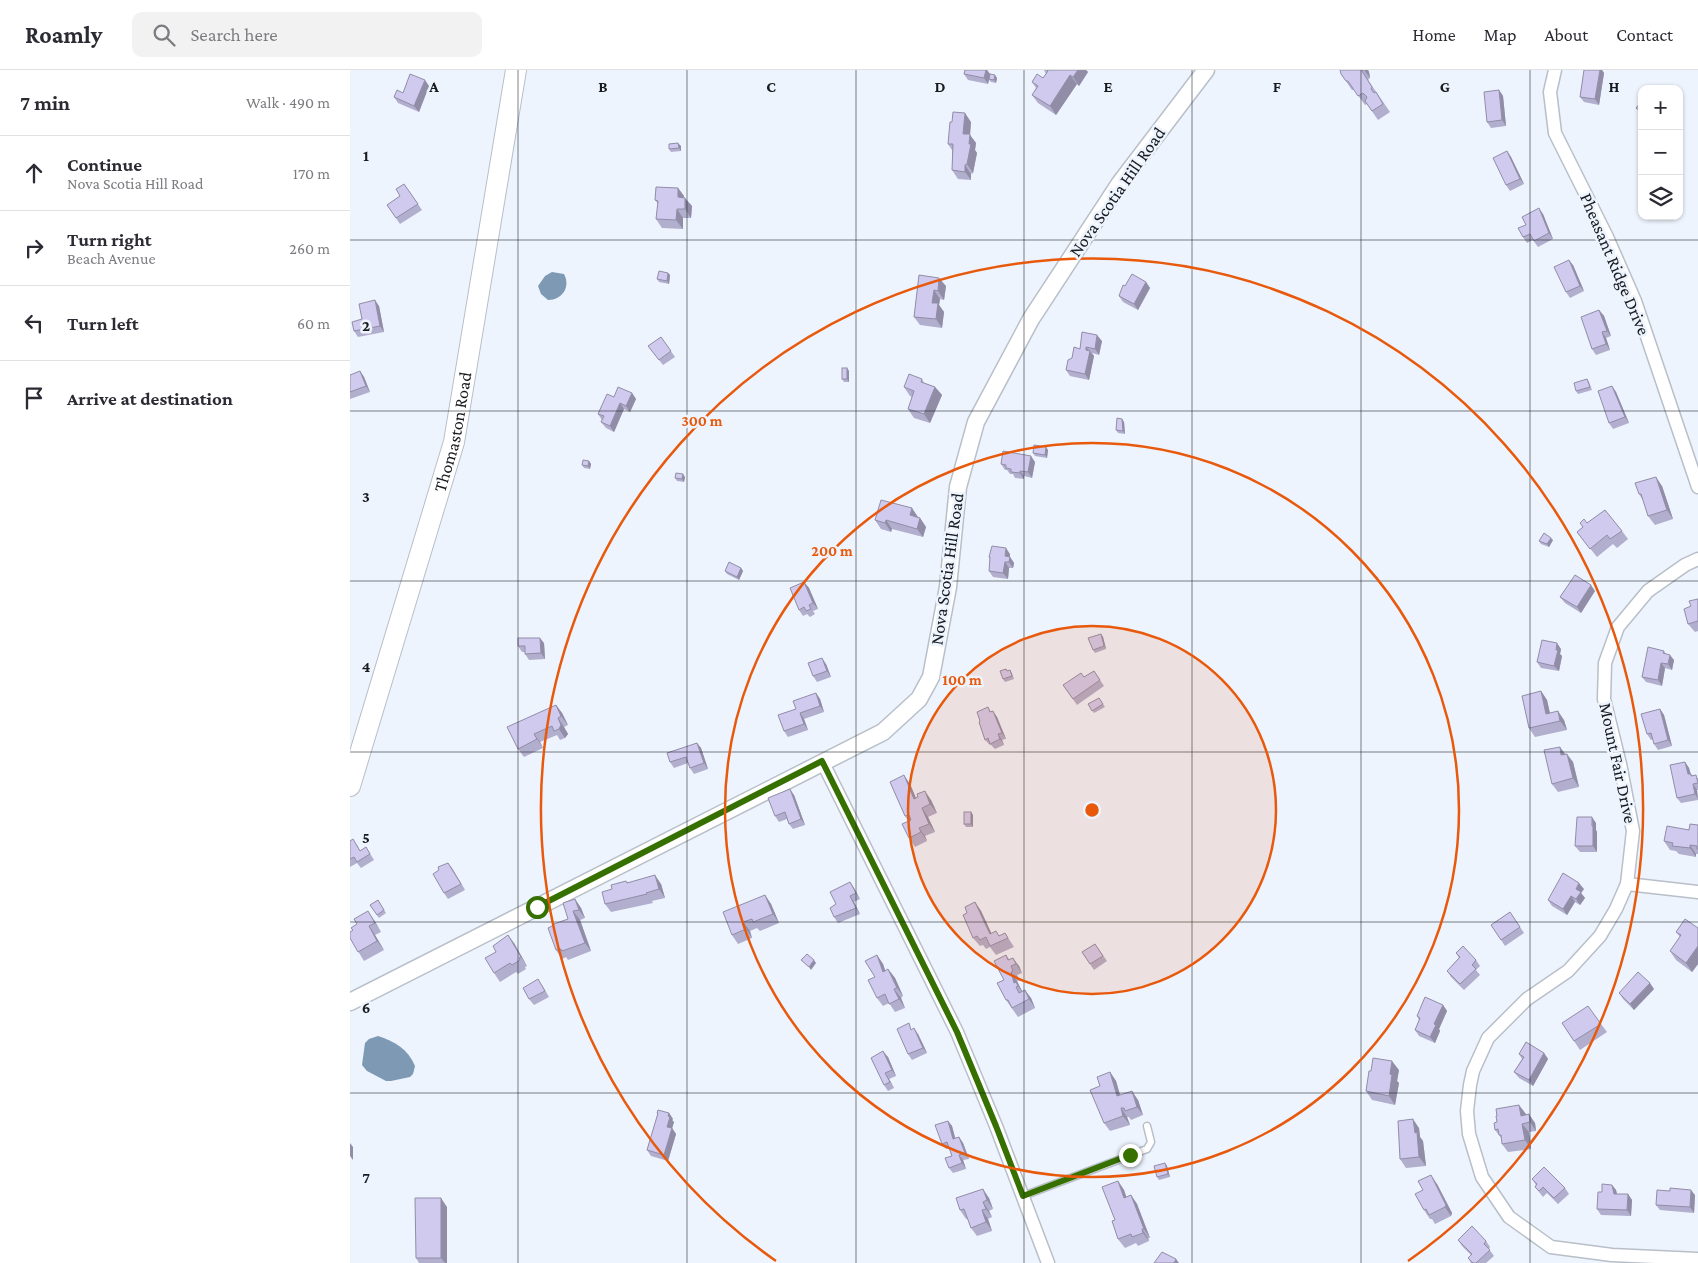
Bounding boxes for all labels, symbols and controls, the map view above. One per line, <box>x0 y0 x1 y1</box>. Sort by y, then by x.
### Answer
search box <box>132 12 482 57</box>
text: Roamly <box>25 21 102 48</box>
icon: search <box>150 21 178 49</box>
text: Search here <box>190 24 278 45</box>
text: Home <box>1413 25 1456 45</box>
text: Map <box>1484 25 1516 45</box>
text: About <box>1544 25 1588 45</box>
text: Contact <box>1616 25 1673 45</box>
text: A <box>428 78 439 95</box>
text: B <box>598 78 608 95</box>
text: C <box>766 78 776 95</box>
text: D <box>934 78 946 95</box>
text: E <box>1103 78 1113 95</box>
text: F <box>1273 78 1282 95</box>
text: G <box>1440 78 1450 95</box>
text: H <box>1609 78 1620 95</box>
map controls <box>1638 85 1683 220</box>
button: + <box>1638 85 1683 130</box>
text: 7 min <box>20 91 70 115</box>
text: Walk · 490 m <box>246 94 330 111</box>
street label: Nova Scotia Hill Road <box>1065 123 1169 261</box>
button: − <box>1638 130 1683 175</box>
text: 1 <box>363 147 369 164</box>
text: Continue <box>67 154 142 175</box>
icon: ahead <box>20 159 48 187</box>
text: 170 m <box>293 165 330 182</box>
text: Nova Scotia Hill Road <box>67 175 203 192</box>
button: layers <box>1638 175 1683 220</box>
street label: Pheasant Ridge Drive <box>1576 190 1654 338</box>
text: Turn right <box>67 229 152 250</box>
icon: right <box>20 234 48 262</box>
text: 260 m <box>289 240 330 257</box>
text: Beach Avenue <box>67 250 155 267</box>
icon: left <box>20 309 48 337</box>
text: Turn left <box>67 313 139 334</box>
text: 60 m <box>297 315 330 332</box>
text: 2 <box>362 317 370 334</box>
street label: Thomaston Road <box>429 370 476 494</box>
icon: arrive <box>20 384 48 412</box>
text: Arrive at destination <box>67 388 233 409</box>
text: 300 m <box>681 413 723 429</box>
text: 3 <box>362 488 370 505</box>
street label: Nova Scotia Hill Road <box>926 491 968 646</box>
text: 200 m <box>811 543 853 559</box>
text: 4 <box>362 658 371 675</box>
text: 100 m <box>942 672 982 688</box>
street label: Mount Fair Drive <box>1595 701 1641 825</box>
centre of rings <box>1083 801 1101 819</box>
text: 5 <box>362 829 370 846</box>
route start <box>526 896 549 919</box>
text: 6 <box>362 999 370 1016</box>
route end <box>1119 1144 1142 1167</box>
text: 7 <box>362 1169 370 1186</box>

